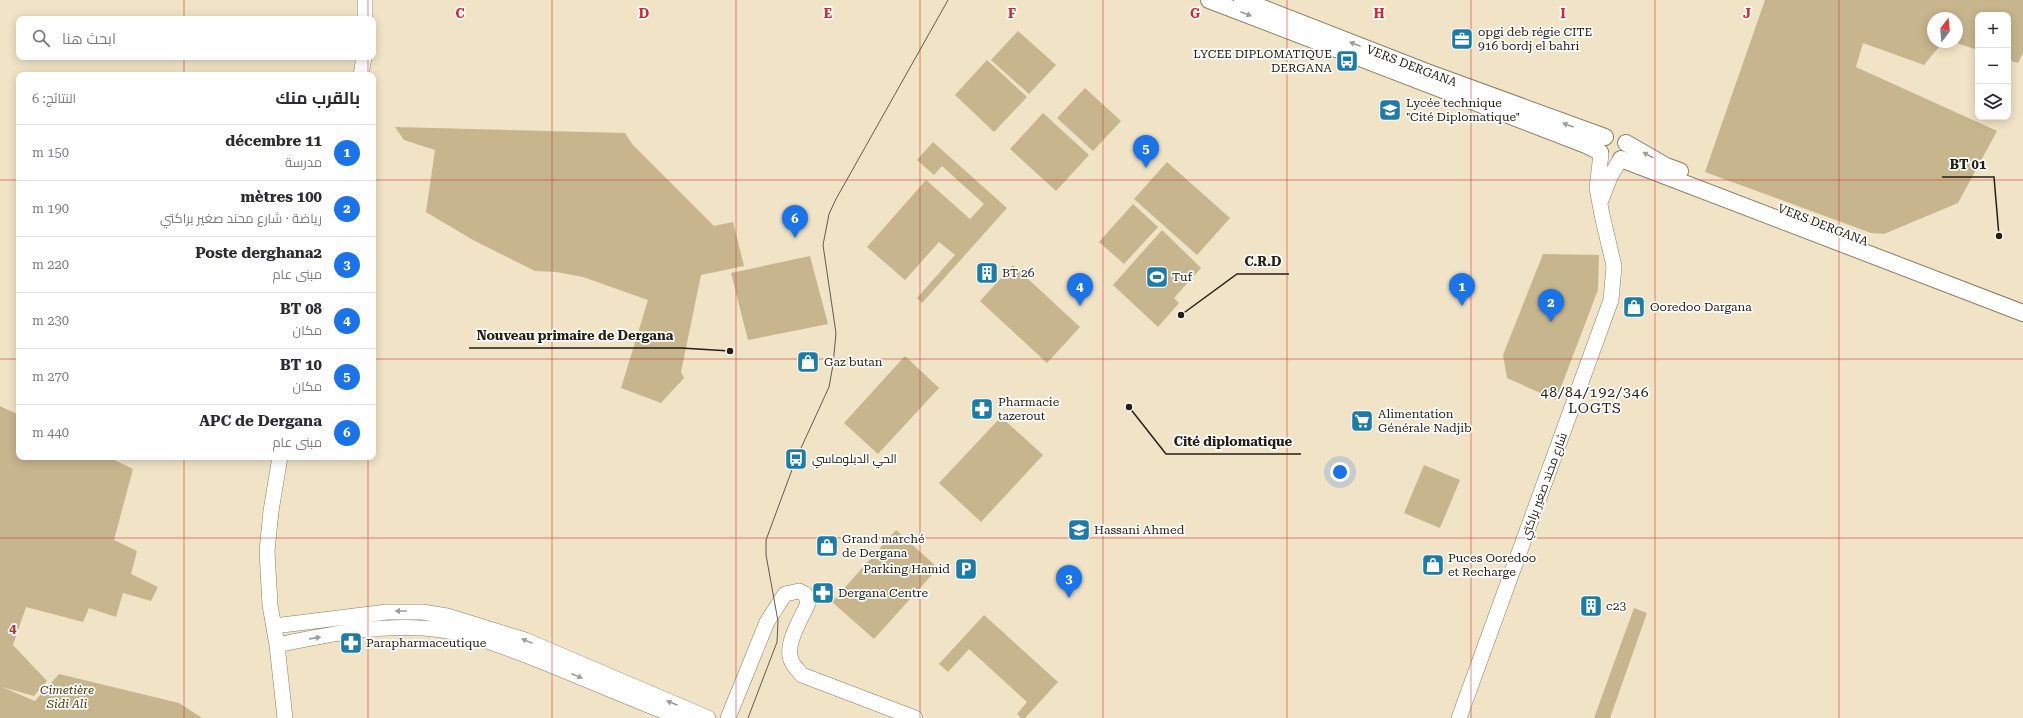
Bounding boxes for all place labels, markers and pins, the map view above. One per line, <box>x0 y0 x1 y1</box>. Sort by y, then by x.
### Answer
place label: opgi deb régie CITE 916 bordj el bahri <box>1478 25 1592 53</box>
office icon: opgi deb régie CITE 916 bordj el bahri <box>1449 26 1475 52</box>
place label: LYCEE DIPLOMATIQUE DERGANA <box>1193 47 1333 75</box>
bus stop icon: LYCEE DIPLOMATIQUE DERGANA <box>1334 48 1360 74</box>
place label: Lycée technique "Cité Diplomatique" <box>1406 96 1520 124</box>
school or university icon: Lycée technique "Cité Diplomatique" <box>1377 97 1403 123</box>
pin: 5 <box>1133 135 1159 168</box>
callout: BT 01 <box>1942 152 1994 177</box>
pin: 6 <box>782 205 808 238</box>
callout: C.R.D <box>1237 249 1289 274</box>
building icon: BT 26 <box>974 260 1000 286</box>
sports icon: Tuf <box>1144 264 1170 290</box>
place label: BT 26 <box>1002 266 1035 280</box>
place label: Tuf <box>1172 270 1192 284</box>
pin: 4 <box>1067 273 1093 306</box>
pin: 1 <box>1449 273 1475 306</box>
pin: 2 <box>1538 289 1564 322</box>
shop icon: Ooredoo Dargana <box>1621 294 1647 320</box>
place label: Ooredoo Dargana <box>1650 300 1752 314</box>
callout: Nouveau primaire de Dergana <box>469 323 681 348</box>
shop icon: Gaz butan <box>795 349 821 375</box>
place label: Gaz butan <box>824 355 883 369</box>
place label: Pharmacie tazerout <box>998 395 1060 423</box>
pharmacy icon: Pharmacie tazerout <box>969 396 995 422</box>
place label: Alimentation Générale Nadjib <box>1378 407 1472 435</box>
supermarket icon: Alimentation Générale Nadjib <box>1349 408 1375 434</box>
callout: Cité diplomatique <box>1166 429 1301 454</box>
bus stop icon: الحي الدبلوماسي <box>783 446 809 472</box>
place label: الحي الدبلوماسي <box>812 452 897 469</box>
school or university icon: Hassani Ahmed <box>1066 517 1092 543</box>
place label: Hassani Ahmed <box>1094 523 1185 537</box>
place label: Grand marché de Dergana <box>842 532 925 560</box>
shop icon: Grand marché de Dergana <box>814 533 840 559</box>
place label: Puces Ooredoo et Recharge <box>1448 551 1536 579</box>
shop icon: Puces Ooredoo et Recharge <box>1420 552 1446 578</box>
parking icon: Parking Hamid <box>953 556 979 582</box>
place label: Parking Hamid <box>863 562 950 576</box>
pin: 3 <box>1056 565 1082 598</box>
pharmacy icon: Dergana Centre <box>810 580 836 606</box>
place label: Dergana Centre <box>838 586 928 600</box>
building icon: c23 <box>1578 593 1604 619</box>
place label: c23 <box>1606 599 1626 613</box>
pharmacy icon: Parapharmaceutique <box>338 630 364 656</box>
place label: Parapharmaceutique <box>366 636 487 650</box>

